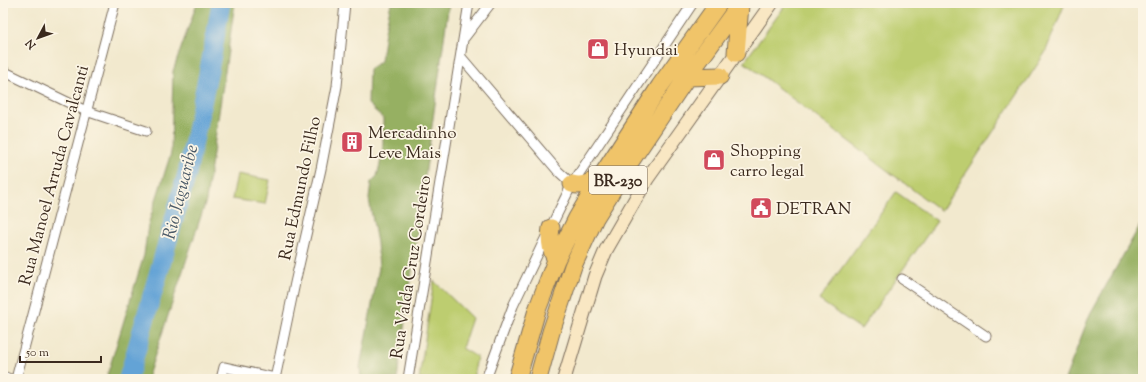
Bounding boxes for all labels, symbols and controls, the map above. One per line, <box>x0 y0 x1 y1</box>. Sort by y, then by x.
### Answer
north arrow <box>18 18 58 58</box>
text: N <box>22 35 41 53</box>
shop icon: Hyundai <box>585 36 611 62</box>
place label: Hyundai <box>614 39 678 63</box>
street label: Rua Manoel Arruda Cavalcanti <box>14 62 96 288</box>
street label: Rua Edmundo Filho <box>274 114 328 263</box>
place label: Mercadinho Leve Mais <box>368 122 457 166</box>
building icon: Mercadinho Leve Mais <box>339 129 365 155</box>
place label: Shopping carro legal <box>730 140 805 184</box>
water label: Rio Jaguaribe <box>158 142 206 243</box>
shop icon: Shopping carro legal <box>701 147 727 173</box>
road number: BR-230 <box>589 166 647 194</box>
street label: Rua Valda Cruz Cordeiro <box>386 174 438 361</box>
public building icon: DETRAN <box>748 195 774 221</box>
place label: DETRAN <box>776 198 851 222</box>
scale bar <box>20 338 101 364</box>
text: 50 m <box>25 344 49 362</box>

